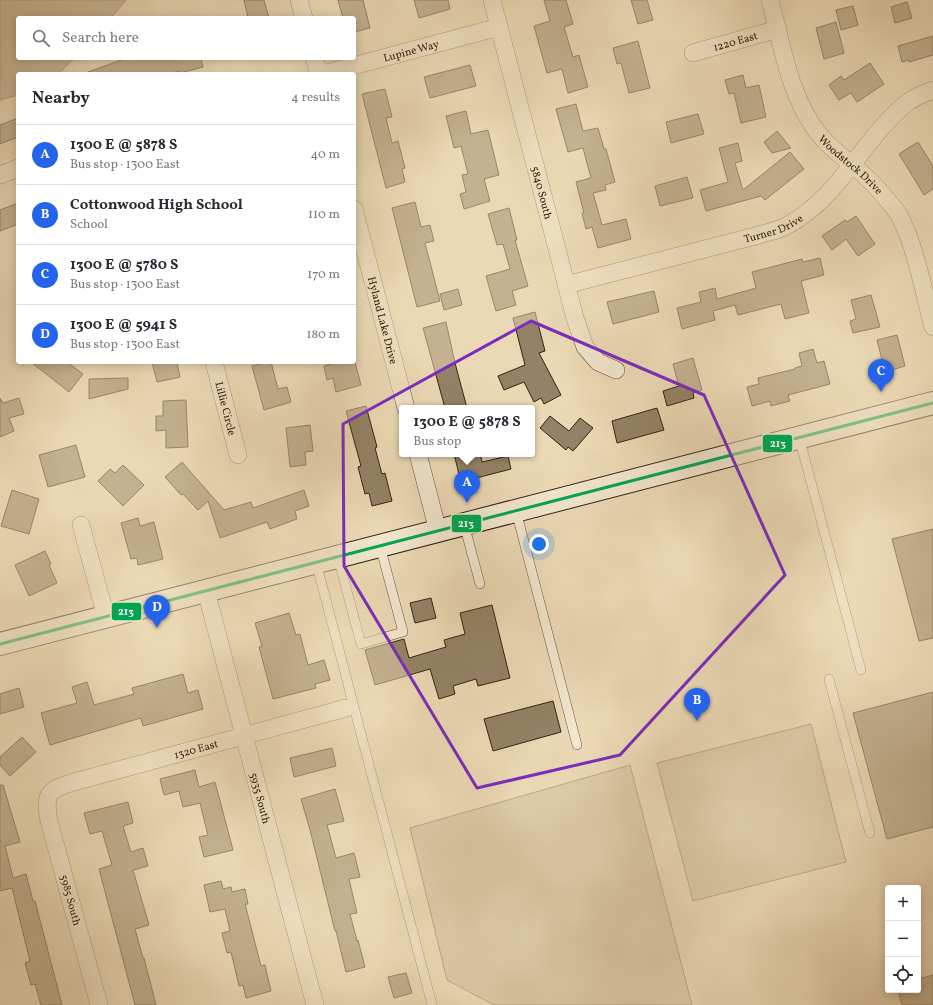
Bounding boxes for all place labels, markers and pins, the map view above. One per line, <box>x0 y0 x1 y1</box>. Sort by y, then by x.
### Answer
pin: C <box>868 359 894 392</box>
pin: A <box>454 470 480 503</box>
pin: D <box>144 595 170 628</box>
pin: B <box>684 688 710 721</box>

